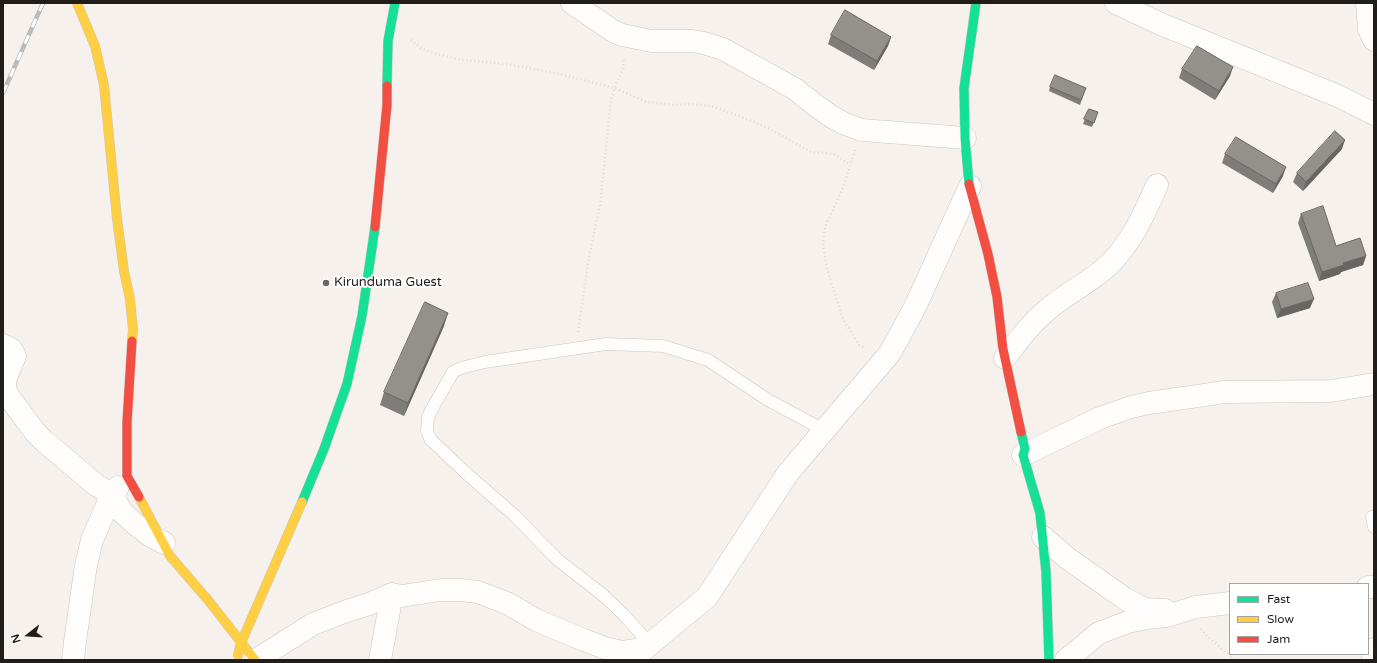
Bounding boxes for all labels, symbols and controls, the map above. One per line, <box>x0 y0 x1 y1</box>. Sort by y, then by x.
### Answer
place label: Kirunduma Guest <box>334 275 442 291</box>
marker: Kirunduma Guest <box>321 278 331 288</box>
legend <box>1229 583 1369 655</box>
text: Fast <box>1267 592 1290 606</box>
text: Slow <box>1267 612 1294 626</box>
north arrow <box>8 615 48 655</box>
text: Jam <box>1267 632 1290 646</box>
text: N <box>9 633 24 645</box>

